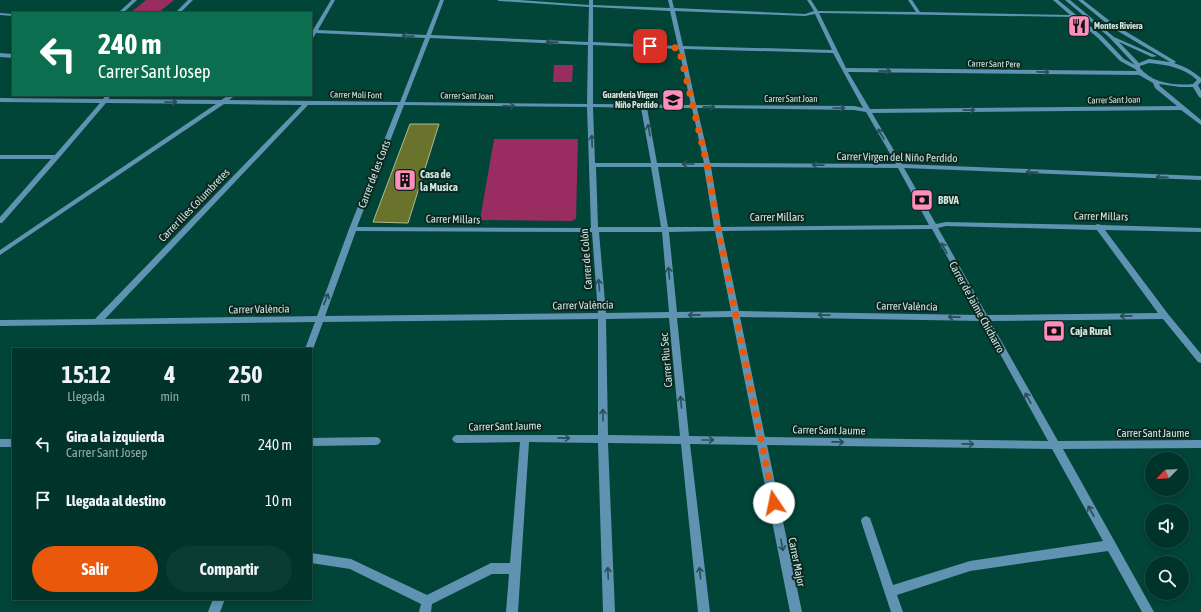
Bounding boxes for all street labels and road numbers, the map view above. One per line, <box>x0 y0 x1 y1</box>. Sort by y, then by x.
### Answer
street label: Carrer Sant Pere <box>968 59 1020 69</box>
street label: Carrer Molí Font <box>330 90 383 100</box>
street label: Carrer Sant Joan <box>440 91 494 101</box>
street label: Carrer Sant Joan <box>764 94 818 104</box>
street label: Carrer Sant Joan <box>1087 95 1141 105</box>
street label: Carrer de les Corts <box>356 138 392 210</box>
street label: Carrer Virgen del Niño Perdido <box>837 150 957 164</box>
street label: Carrer Illes Columbretes <box>156 166 232 244</box>
street label: Carrer Millars <box>1074 210 1128 222</box>
street label: Carrer Millars <box>750 211 804 223</box>
street label: Carrer Millars <box>426 213 480 225</box>
street label: Carrer de Colón <box>578 228 594 290</box>
street label: Carrer de Jaime Chicharro <box>947 259 1007 355</box>
street label: Carrer València <box>552 298 614 312</box>
street label: Carrer València <box>876 299 938 313</box>
street label: Carrer València <box>228 302 290 316</box>
street label: Carrer Riu Sec <box>658 331 674 388</box>
street label: Carrer Sant Jaume <box>468 419 542 433</box>
street label: Carrer Sant Jaume <box>792 423 866 437</box>
street label: Carrer Sant Jaume <box>1117 427 1189 439</box>
street label: Carrer Major <box>786 536 808 588</box>

